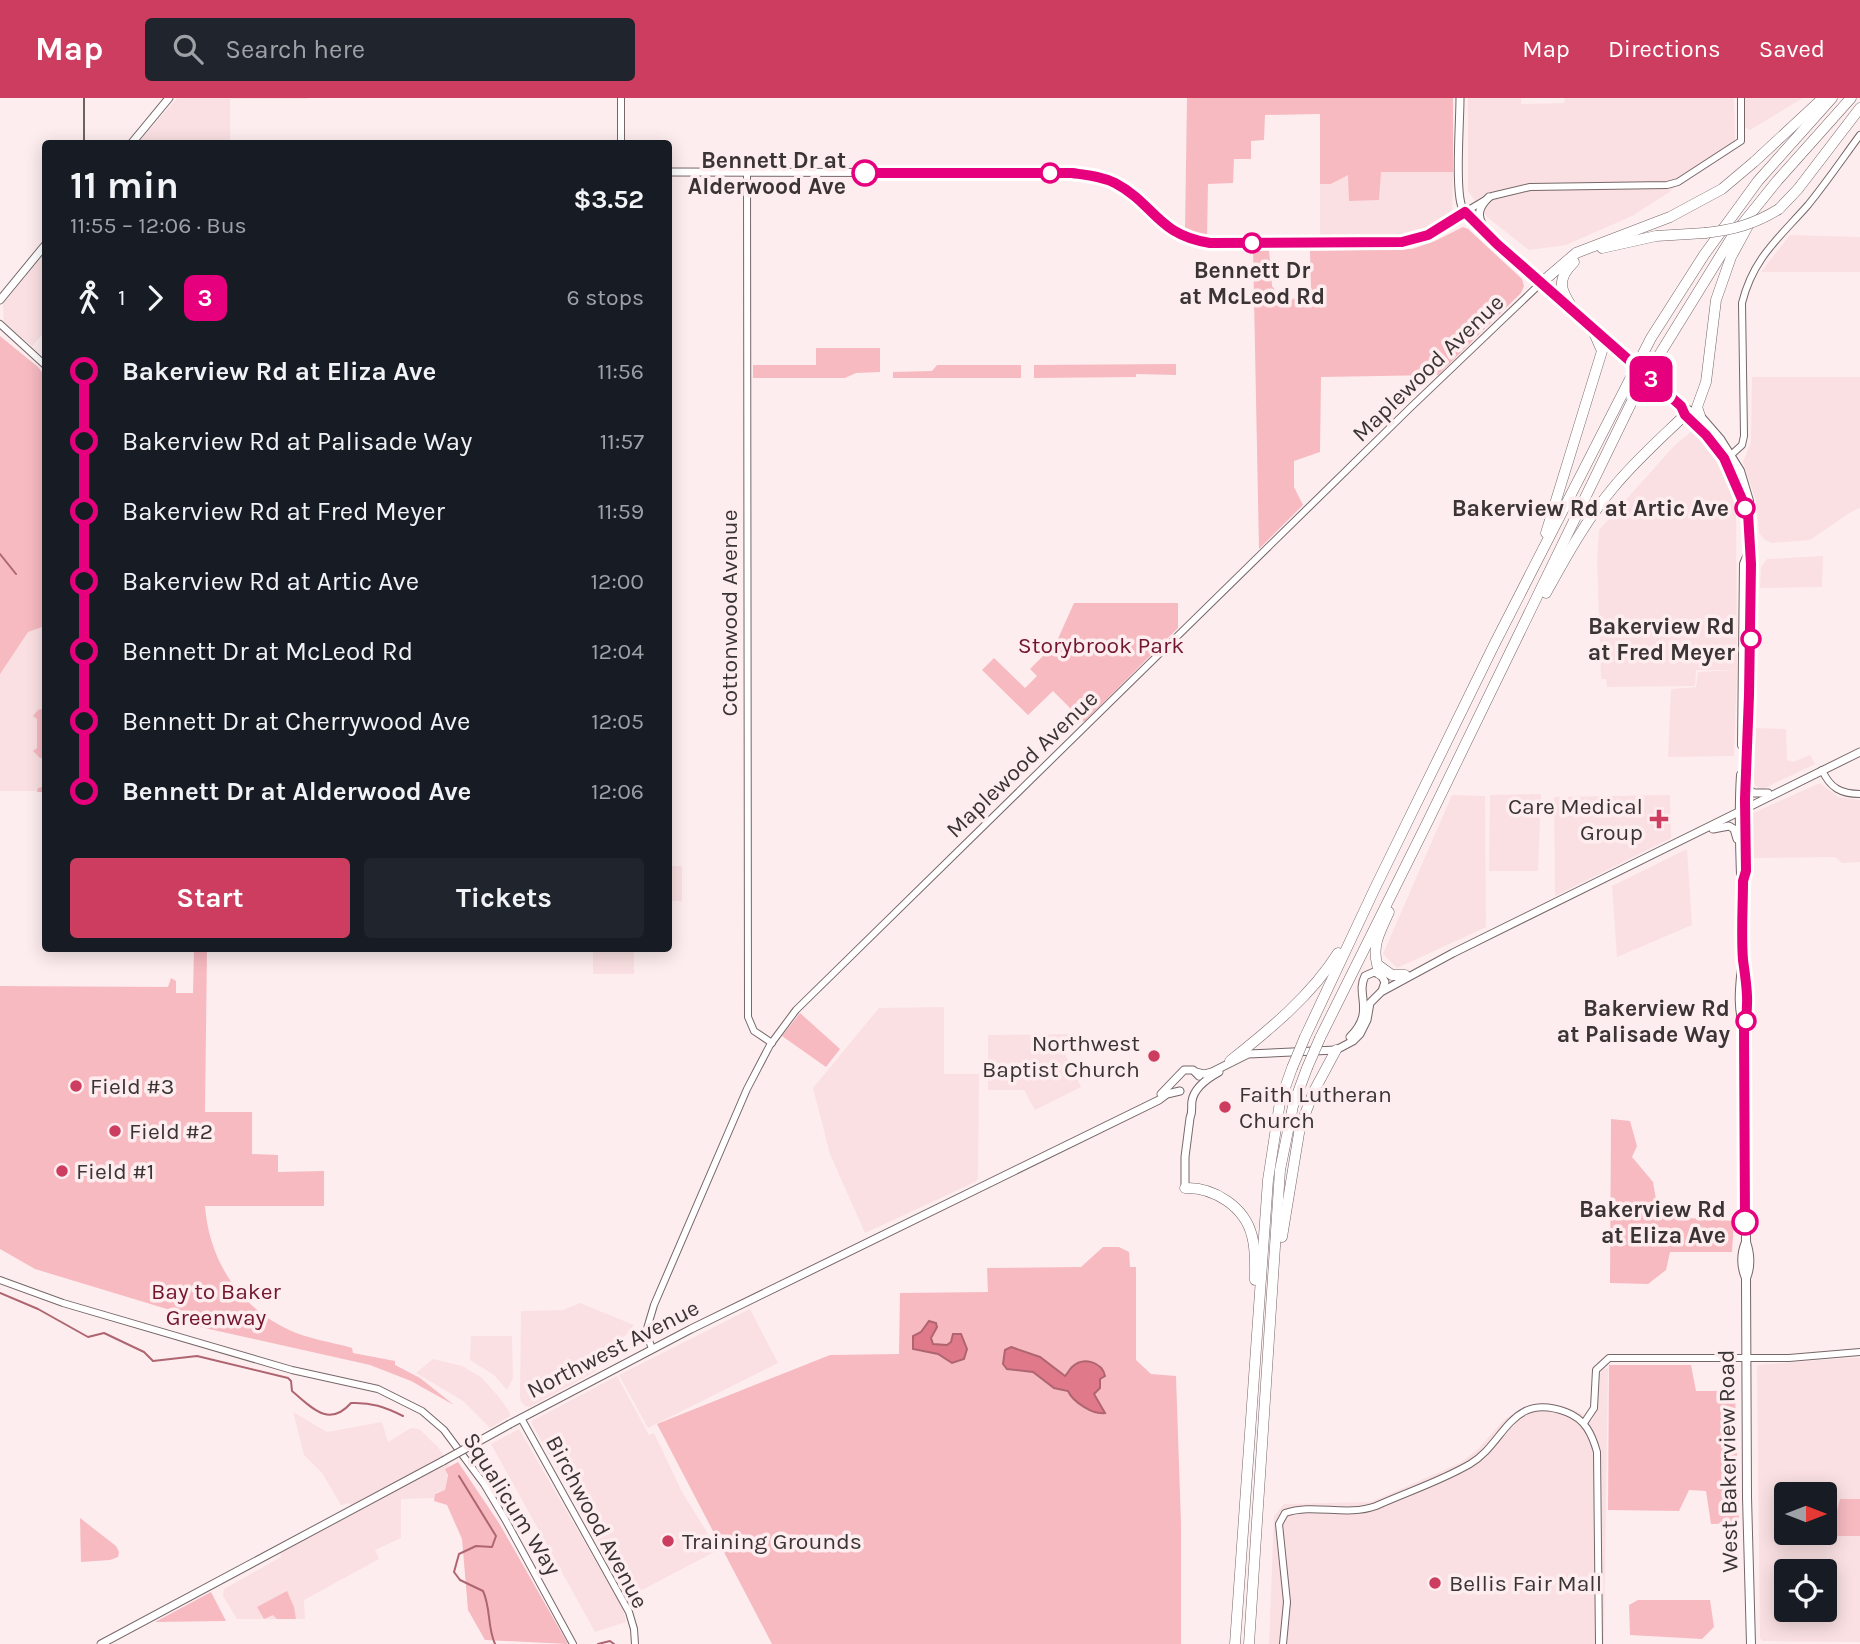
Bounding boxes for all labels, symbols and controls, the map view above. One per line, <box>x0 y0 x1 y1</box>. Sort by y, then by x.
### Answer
search box <box>145 18 635 81</box>
text: Map <box>35 30 103 68</box>
icon: search <box>169 30 207 68</box>
text: Search here <box>225 34 365 65</box>
text: Map <box>1522 35 1570 63</box>
text: Directions <box>1608 35 1721 63</box>
text: Saved <box>1759 35 1825 63</box>
place label: Bennett Dr at Alderwood Ave <box>688 147 846 200</box>
marker: Bennett Dr at Alderwood Ave <box>852 160 878 186</box>
text: 11 min <box>70 163 179 208</box>
unlabelled marker <box>1040 163 1060 183</box>
text: $3.52 <box>573 184 644 215</box>
text: 11:55 – 12:06 · Bus <box>70 212 247 239</box>
marker: Bennett Dr at McLeod Rd <box>1242 233 1262 253</box>
place label: Bennett Dr at McLeod Rd <box>1179 257 1325 310</box>
icon: walk <box>70 279 108 317</box>
icon: forward <box>136 279 174 317</box>
text: 1 <box>118 284 126 311</box>
text: 3 <box>198 284 213 312</box>
text: 6 stops <box>567 284 644 311</box>
street label: Maplewood Avenue <box>1347 289 1509 447</box>
text: Bakerview Rd at Eliza Ave <box>122 356 436 387</box>
line badge: 3 <box>1628 356 1674 402</box>
text: 11:56 <box>597 358 644 385</box>
text: 3 <box>1644 365 1658 393</box>
text: Bakerview Rd at Palisade Way <box>122 426 472 457</box>
text: 11:57 <box>600 428 644 455</box>
place label: Bakerview Rd at Artic Ave <box>1452 495 1729 522</box>
text: Bakerview Rd at Fred Meyer <box>122 496 445 527</box>
text: 11:59 <box>597 498 644 525</box>
marker: Bakerview Rd at Artic Ave <box>1735 498 1755 518</box>
street label: Cottonwood Avenue <box>716 510 743 717</box>
text: Bakerview Rd at Artic Ave <box>122 566 419 597</box>
text: 12:00 <box>590 568 644 595</box>
place label: Bakerview Rd at Fred Meyer <box>1588 613 1735 666</box>
marker: Bakerview Rd at Fred Meyer <box>1741 629 1761 649</box>
park label: Storybrook Park <box>1018 632 1184 659</box>
text: Bennett Dr at McLeod Rd <box>122 636 413 667</box>
text: 12:04 <box>591 638 644 665</box>
street label: Maplewood Avenue <box>941 685 1103 843</box>
text: Bennett Dr at Cherrywood Ave <box>122 706 470 737</box>
text: 12:05 <box>591 708 644 735</box>
text: Bennett Dr at Alderwood Ave <box>122 776 471 807</box>
text: 12:06 <box>591 778 644 805</box>
place label: Care Medical Group <box>1508 793 1643 846</box>
marker: Care Medical Group <box>1649 809 1669 829</box>
button: Start <box>70 858 350 938</box>
button: Tickets <box>364 858 644 938</box>
place label: Bakerview Rd at Palisade Way <box>1557 995 1730 1048</box>
marker: Bakerview Rd at Palisade Way <box>1736 1011 1756 1031</box>
place label: Northwest Baptist Church <box>982 1030 1140 1083</box>
marker: Northwest Baptist Church <box>1146 1048 1162 1064</box>
place label: Field #3 <box>90 1073 174 1100</box>
marker: Field #3 <box>68 1078 84 1094</box>
place label: Faith Lutheran Church <box>1239 1081 1392 1134</box>
marker: Faith Lutheran Church <box>1217 1099 1233 1115</box>
place label: Field #2 <box>129 1118 213 1145</box>
marker: Field #2 <box>107 1123 123 1139</box>
place label: Field #1 <box>76 1158 154 1185</box>
marker: Field #1 <box>54 1163 70 1179</box>
place label: Bakerview Rd at Eliza Ave <box>1579 1196 1726 1249</box>
marker: Bakerview Rd at Eliza Ave <box>1732 1209 1758 1235</box>
park label: Bay to Baker Greenway <box>151 1278 282 1331</box>
street label: Northwest Avenue <box>522 1294 704 1404</box>
street label: West Bakerview Road <box>1713 1349 1743 1573</box>
street label: Squalicum Way <box>457 1428 567 1581</box>
street label: Birchwood Avenue <box>540 1431 654 1613</box>
north arrow <box>1774 1482 1838 1545</box>
map controls <box>1774 1482 1837 1622</box>
place label: Training Grounds <box>682 1528 862 1555</box>
marker: Training Grounds <box>660 1533 676 1549</box>
button: locate <box>1774 1559 1837 1622</box>
place label: Bellis Fair Mall <box>1449 1570 1602 1597</box>
marker: Bellis Fair Mall <box>1427 1575 1443 1591</box>

